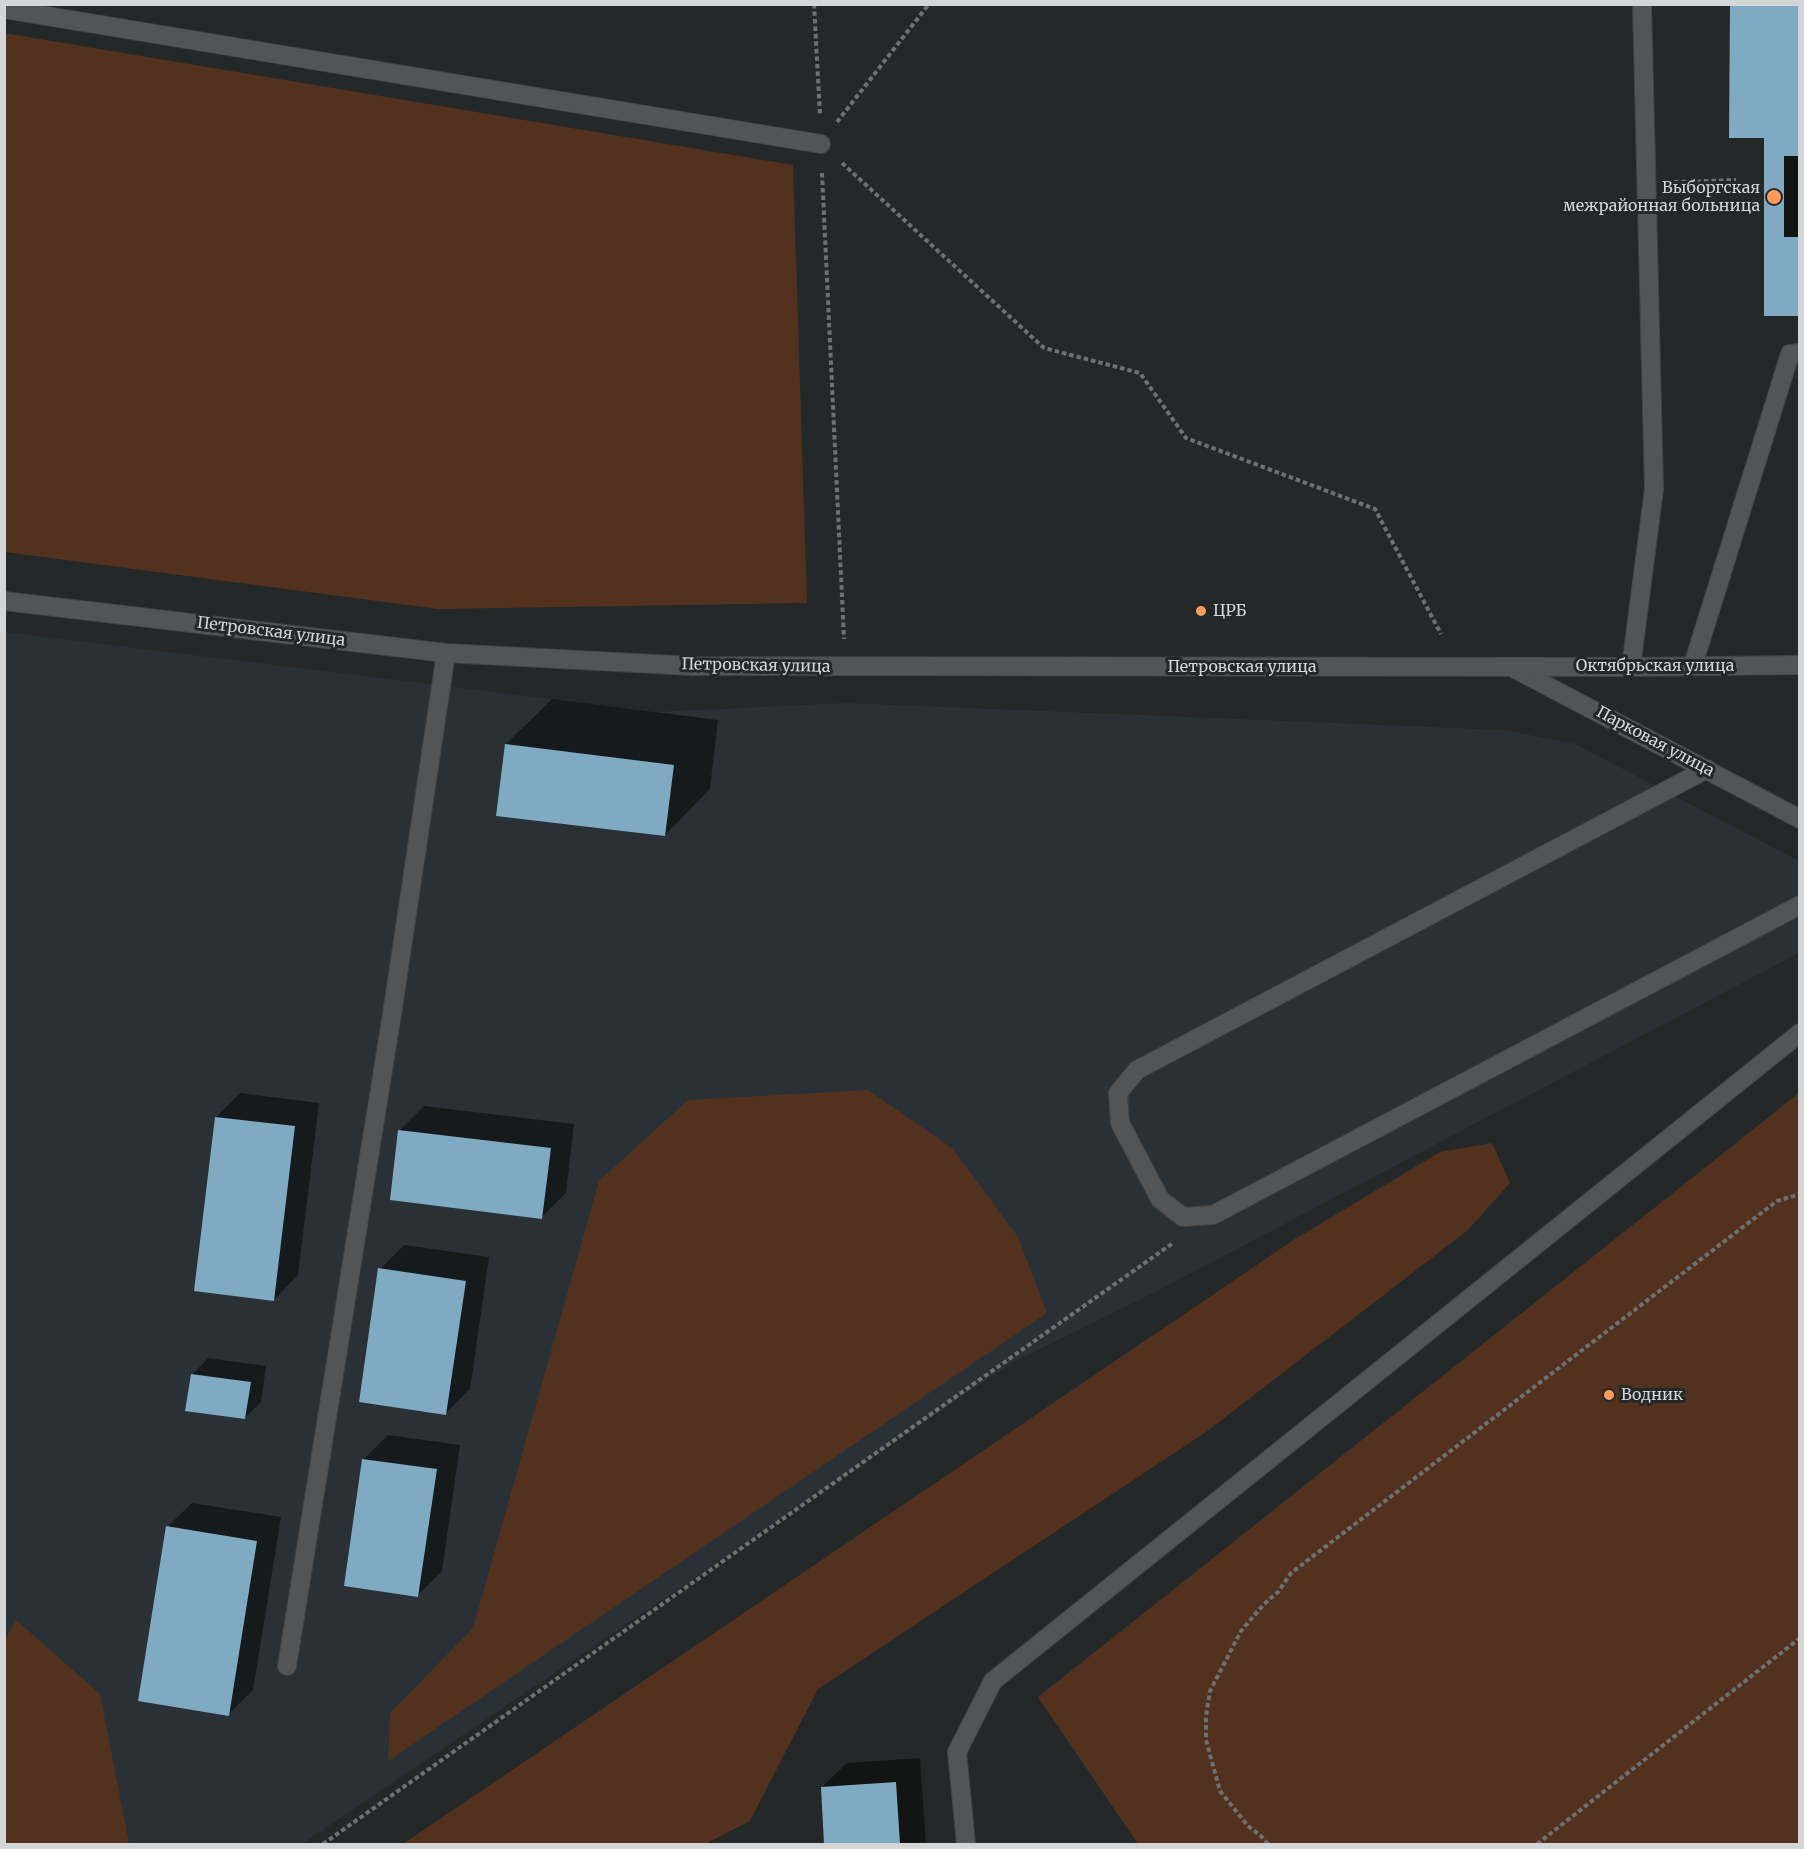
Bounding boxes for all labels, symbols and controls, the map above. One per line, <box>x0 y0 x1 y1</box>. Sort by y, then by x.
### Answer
place label: Выборгская межрайонная больница <box>1563 178 1760 216</box>
marker: Выборгская межрайонная больница <box>1765 188 1783 206</box>
place label: ЦРБ <box>1213 601 1247 621</box>
marker: ЦРБ <box>1194 604 1208 618</box>
street label: Петровская улица <box>196 613 346 651</box>
street label: Петровская улица <box>681 655 831 677</box>
street label: Октябрьская улица <box>1576 656 1734 676</box>
street label: Петровская улица <box>1167 657 1317 677</box>
street label: Парковая улица <box>1593 703 1717 781</box>
place label: Водник <box>1621 1385 1683 1405</box>
marker: Водник <box>1602 1388 1616 1402</box>

